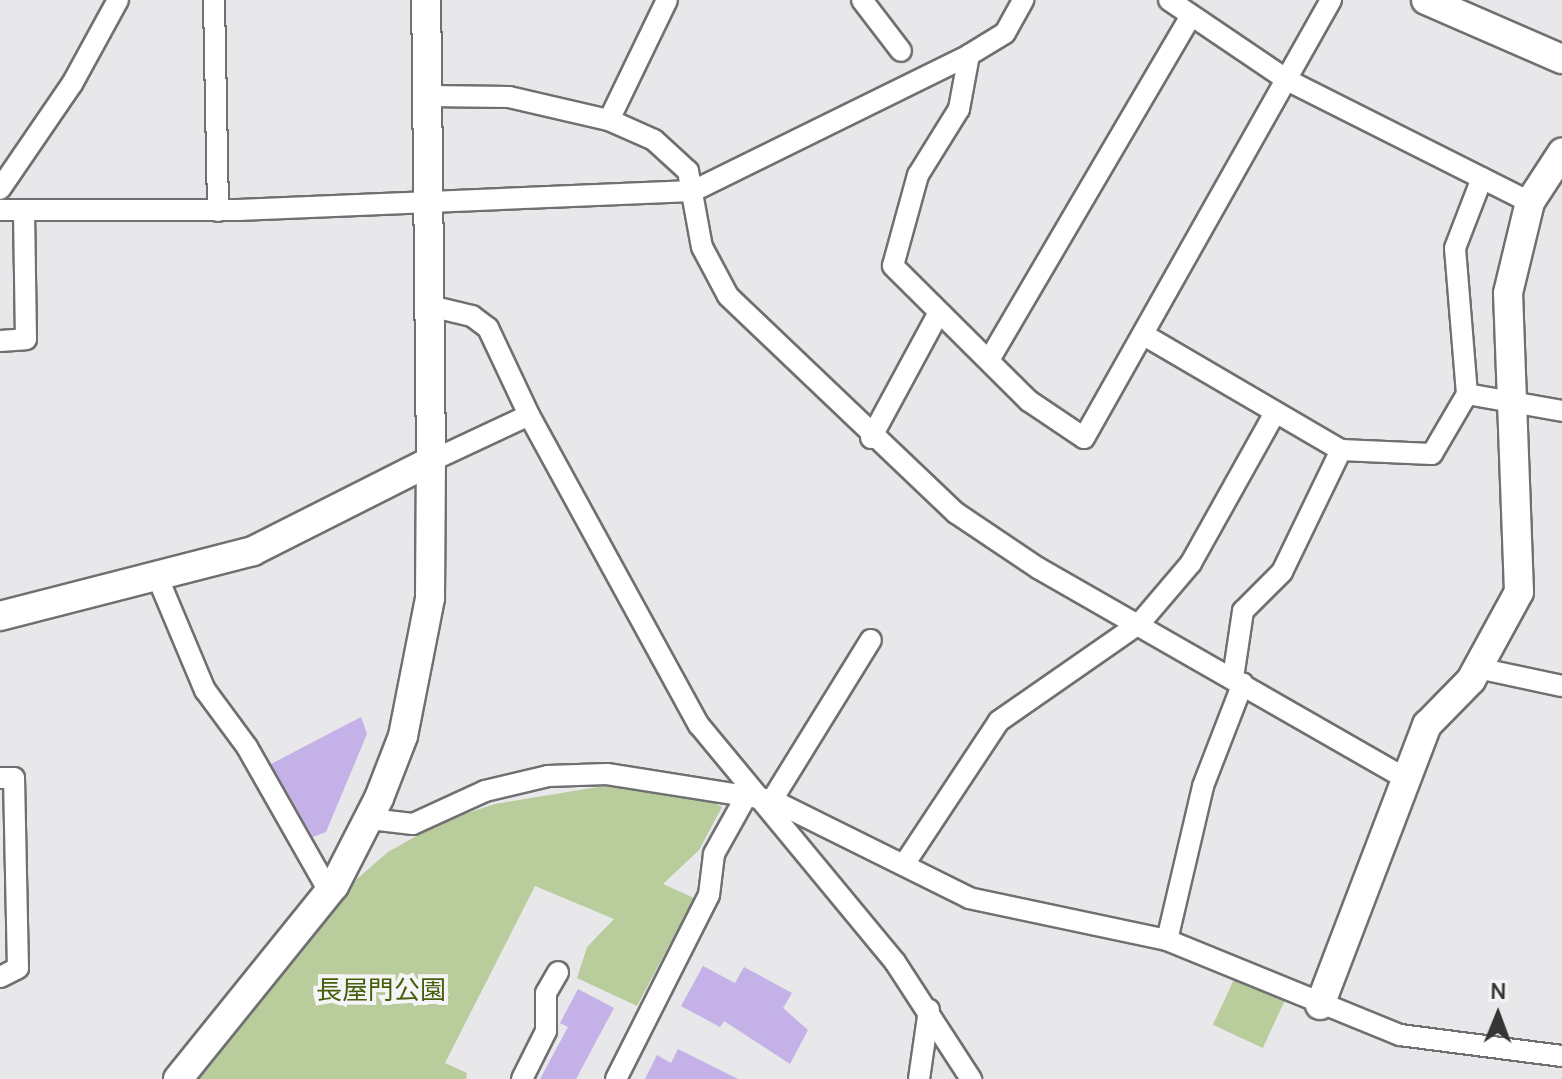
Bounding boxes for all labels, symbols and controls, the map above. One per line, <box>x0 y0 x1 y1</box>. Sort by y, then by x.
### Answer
park label: 長屋門公園 <box>316 974 446 1006</box>
north arrow <box>1458 975 1538 1055</box>
text: N <box>1490 976 1507 1006</box>

